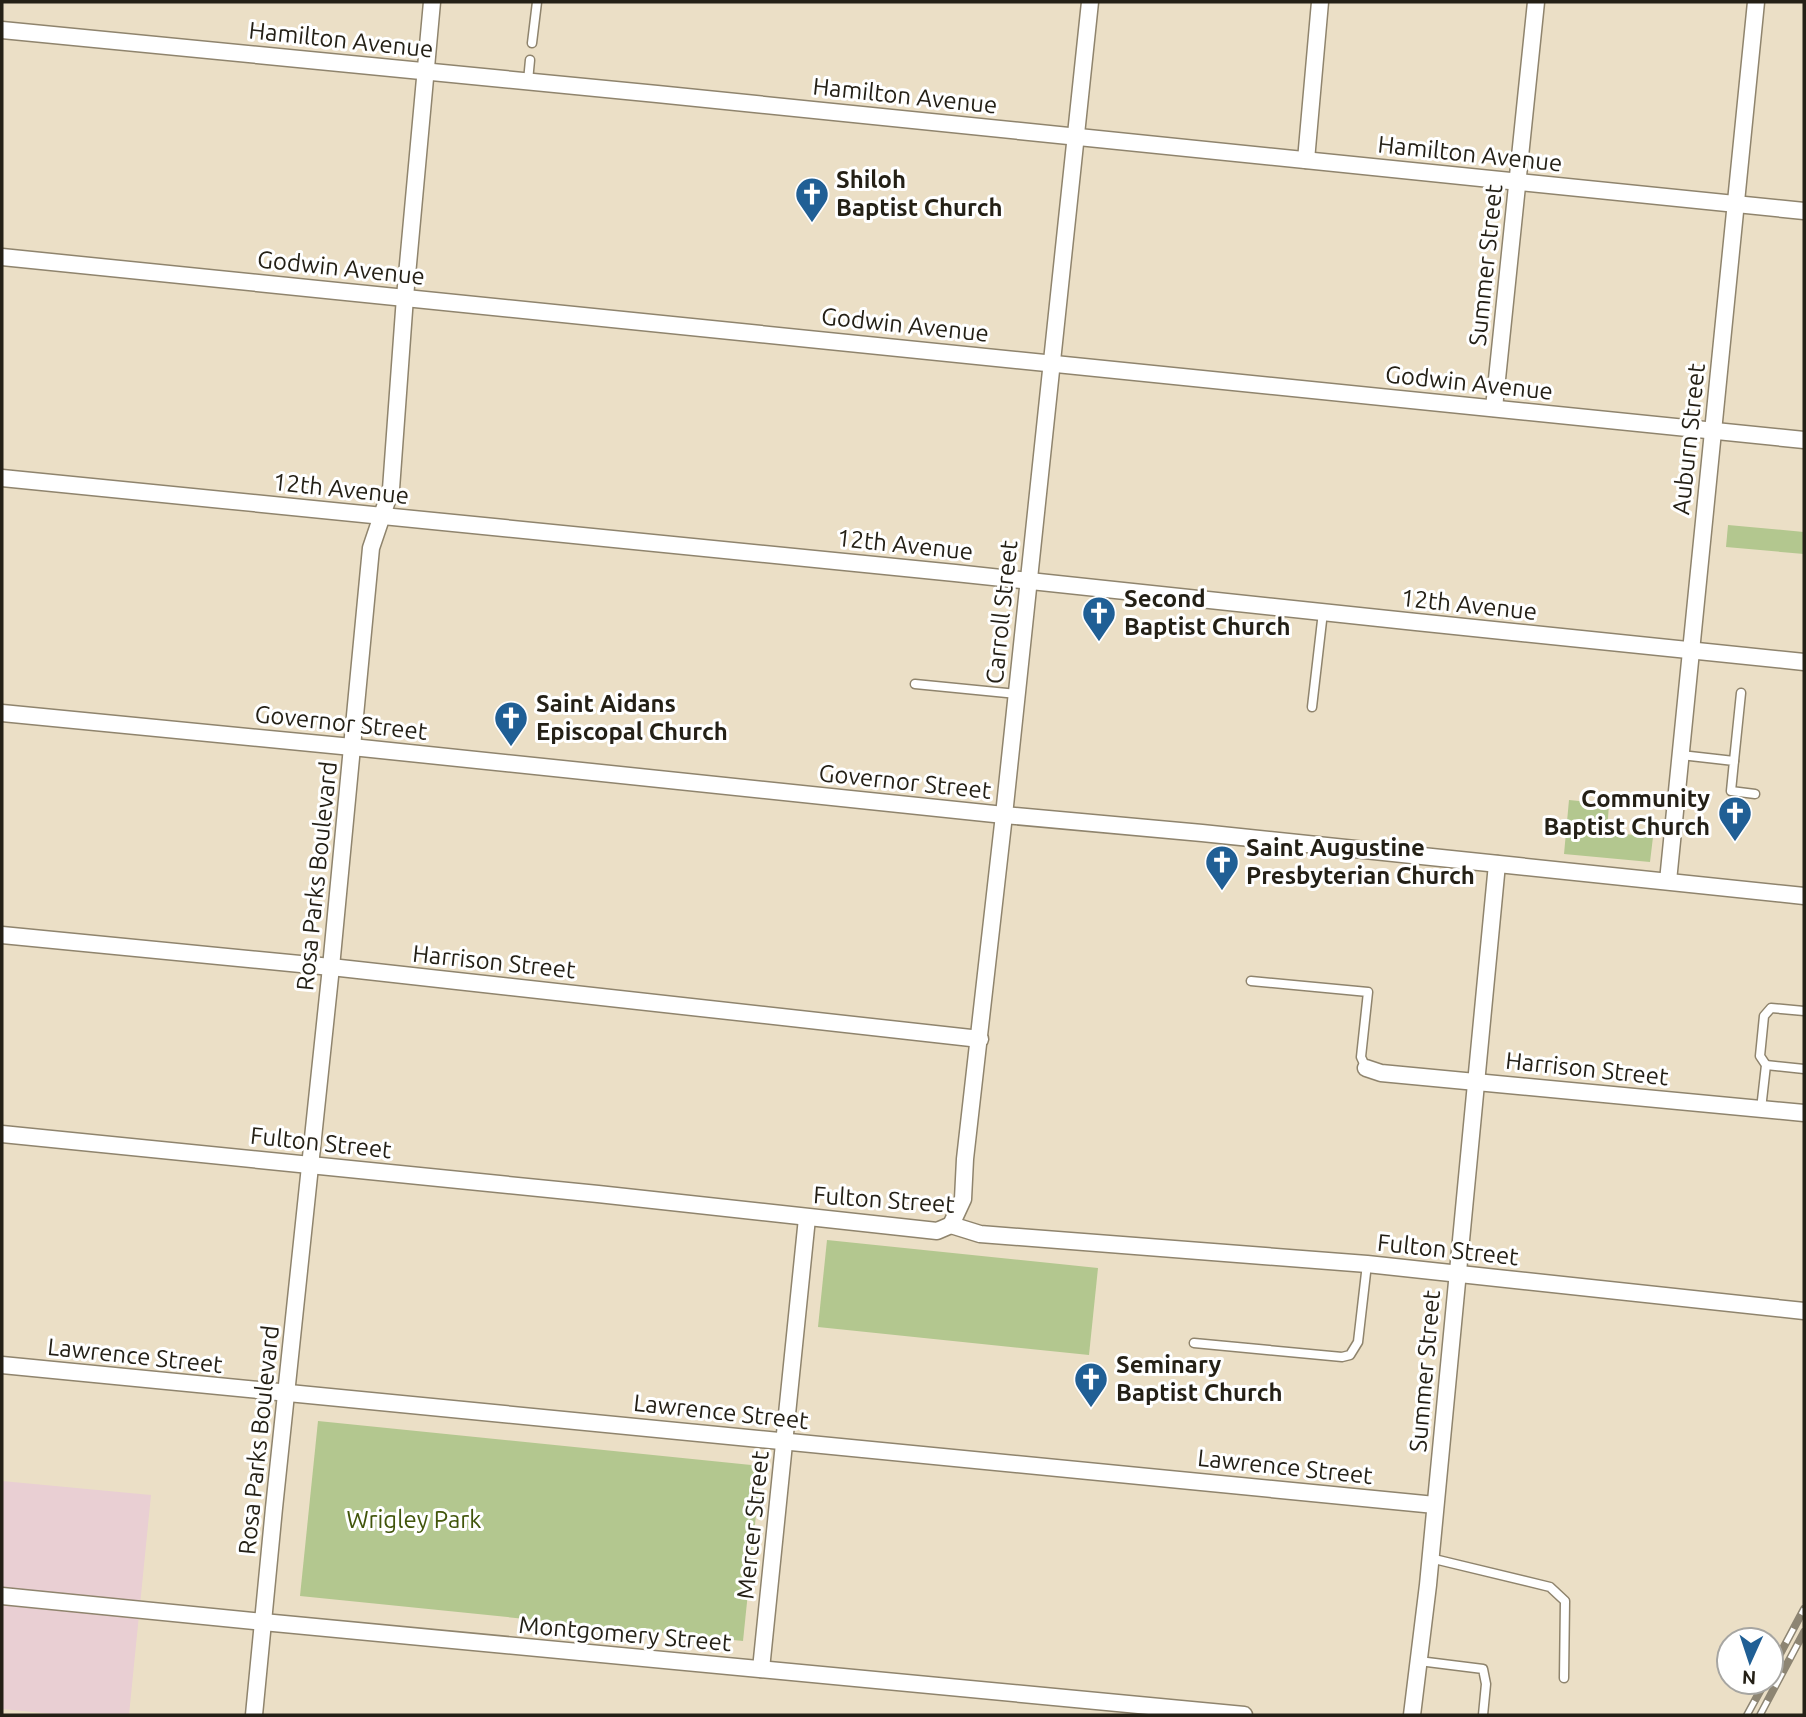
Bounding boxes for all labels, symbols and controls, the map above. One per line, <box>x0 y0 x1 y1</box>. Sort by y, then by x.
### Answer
street label: Hamilton Avenue <box>247 16 435 63</box>
street label: Hamilton Avenue <box>811 72 999 119</box>
street label: Hamilton Avenue <box>1376 130 1564 177</box>
place label: Shiloh Baptist Church <box>836 166 1003 221</box>
church icon: Shiloh Baptist Church <box>793 175 831 224</box>
street label: Summer Street <box>1464 182 1507 347</box>
street label: Godwin Avenue <box>256 245 426 290</box>
street label: Godwin Avenue <box>820 302 990 347</box>
street label: Godwin Avenue <box>1384 360 1554 405</box>
street label: Auburn Street <box>1667 361 1710 516</box>
street label: 12th Avenue <box>272 468 410 509</box>
street label: 12th Avenue <box>836 524 974 565</box>
street label: Carroll Street <box>981 538 1023 685</box>
street label: 12th Avenue <box>1400 584 1538 625</box>
place label: Second Baptist Church <box>1124 585 1291 640</box>
church icon: Second Baptist Church <box>1080 594 1118 643</box>
place label: Saint Aidans Episcopal Church <box>536 690 728 745</box>
church icon: Saint Aidans Episcopal Church <box>492 699 530 748</box>
street label: Governor Street <box>253 700 429 745</box>
street label: Governor Street <box>817 759 993 804</box>
street label: Rosa Parks Boulevard <box>291 760 342 992</box>
place label: Community Baptist Church <box>1543 785 1710 840</box>
church icon: Community Baptist Church <box>1716 794 1754 843</box>
place label: Saint Augustine Presbyterian Church <box>1246 834 1475 889</box>
church icon: Saint Augustine Presbyterian Church <box>1203 843 1241 892</box>
street label: Harrison Street <box>411 940 577 984</box>
street label: Harrison Street <box>1504 1047 1670 1091</box>
street label: Fulton Street <box>249 1122 394 1163</box>
street label: Fulton Street <box>812 1181 956 1218</box>
street label: Fulton Street <box>1376 1229 1521 1270</box>
street label: Summer Street <box>1404 1288 1445 1453</box>
street label: Rosa Parks Boulevard <box>233 1324 284 1556</box>
street label: Lawrence Street <box>46 1333 225 1378</box>
place label: Seminary Baptist Church <box>1116 1351 1283 1406</box>
church icon: Seminary Baptist Church <box>1072 1360 1110 1409</box>
street label: Lawrence Street <box>632 1389 811 1434</box>
street label: Lawrence Street <box>1196 1444 1375 1489</box>
street label: Mercer Street <box>731 1449 774 1601</box>
park label: Wrigley Park <box>347 1506 481 1533</box>
street label: Montgomery Street <box>518 1611 733 1656</box>
north arrow <box>1715 1626 1785 1696</box>
text: N <box>1741 1667 1757 1689</box>

